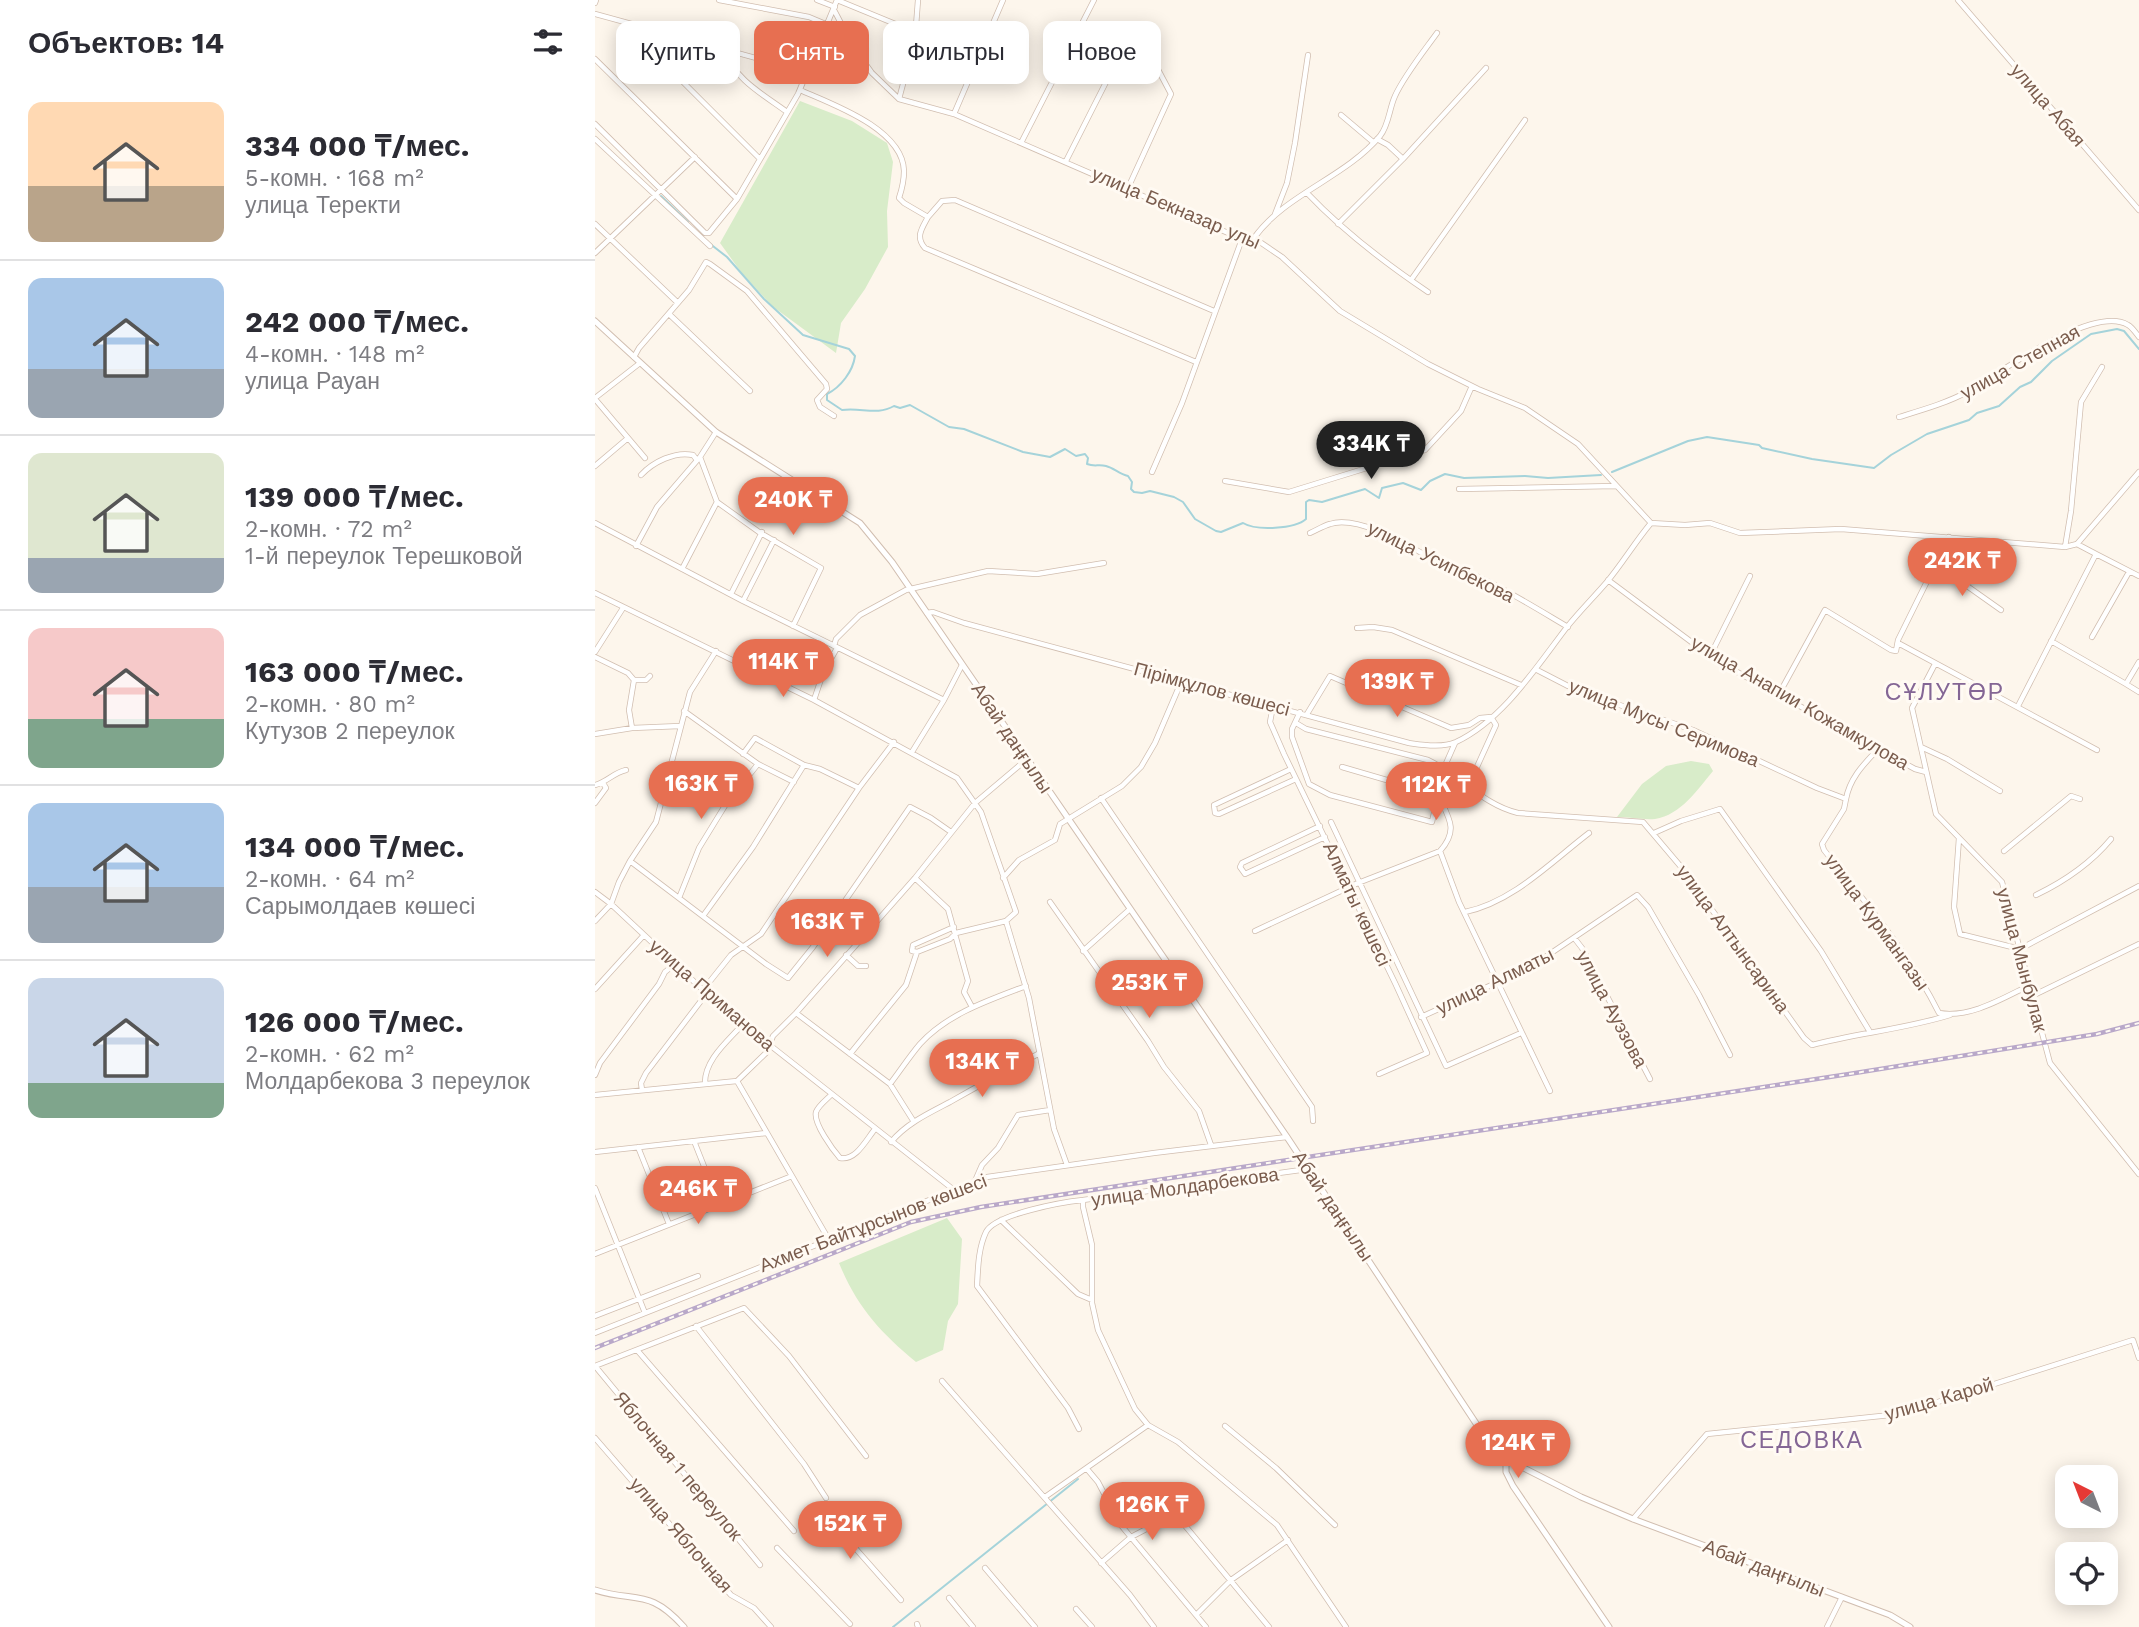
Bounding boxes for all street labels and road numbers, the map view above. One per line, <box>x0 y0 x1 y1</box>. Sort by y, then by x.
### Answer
street label: улица Абая <box>2006 59 2090 151</box>
street label: улица Бекназар улы <box>1088 162 1264 254</box>
street label: улица Степная <box>1956 320 2084 404</box>
street label: улица Усипбекова <box>1364 516 1519 608</box>
street label: улица Анапии Кожамкулова <box>1687 631 1914 775</box>
street label: Пірімқұлов көшесі <box>1132 657 1292 721</box>
street label: улица Мусы Серимова <box>1565 674 1763 772</box>
street label: Абай даңғылы <box>967 678 1057 798</box>
street label: Алматы көшесі <box>1318 838 1396 970</box>
street label: улица Курмангазы <box>1820 849 1934 995</box>
street label: улица Алтынсарина <box>1671 860 1795 1018</box>
street label: улица Мынбулак <box>1992 885 2052 1035</box>
street label: улица Приманова <box>645 934 780 1056</box>
street label: улица Алматы <box>1432 943 1558 1019</box>
street label: улица Ауэзова <box>1571 946 1653 1072</box>
street label: Абай даңғылы <box>1288 1146 1378 1266</box>
street label: улица Молдарбекова <box>1090 1162 1281 1212</box>
street label: Ахмет Байтұрсынов көшесі <box>756 1169 990 1277</box>
street label: улица Карой <box>1882 1372 1996 1426</box>
street label: Яблочная 1 переулок <box>609 1387 747 1546</box>
street label: улица Яблочная <box>625 1473 737 1597</box>
street label: Абай даңғылы <box>1700 1534 1828 1602</box>

